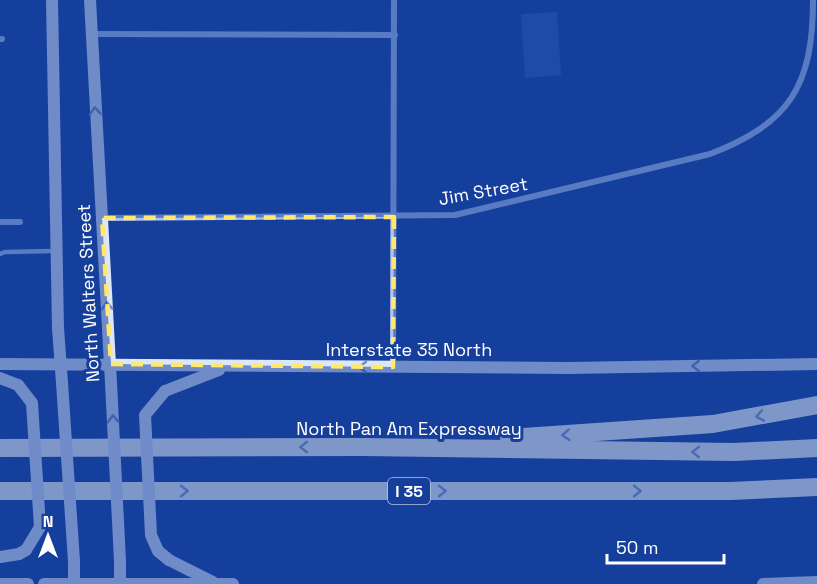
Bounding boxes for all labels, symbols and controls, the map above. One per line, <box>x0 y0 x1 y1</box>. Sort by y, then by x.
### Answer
one-way arrow <box>89 107 102 116</box>
street label: Jim Street <box>437 172 529 210</box>
street label: North Walters Street <box>72 203 104 383</box>
one-way arrow <box>101 301 114 310</box>
street label: Interstate 35 North <box>326 338 492 361</box>
one-way arrow <box>691 360 700 372</box>
one-way arrow <box>359 361 368 373</box>
one-way arrow <box>755 409 765 422</box>
one-way arrow <box>107 414 120 423</box>
street label: North Pan Am Expressway <box>296 417 522 440</box>
one-way arrow <box>561 428 570 441</box>
one-way arrow <box>300 441 309 454</box>
one-way arrow <box>691 446 700 458</box>
road number: I 35 <box>388 478 430 504</box>
one-way arrow <box>180 485 189 497</box>
one-way arrow <box>438 485 447 497</box>
one-way arrow <box>633 485 642 497</box>
north arrow <box>18 506 78 566</box>
text: N <box>43 511 53 532</box>
scale bar <box>607 527 724 565</box>
text: 50 m <box>616 536 658 559</box>

